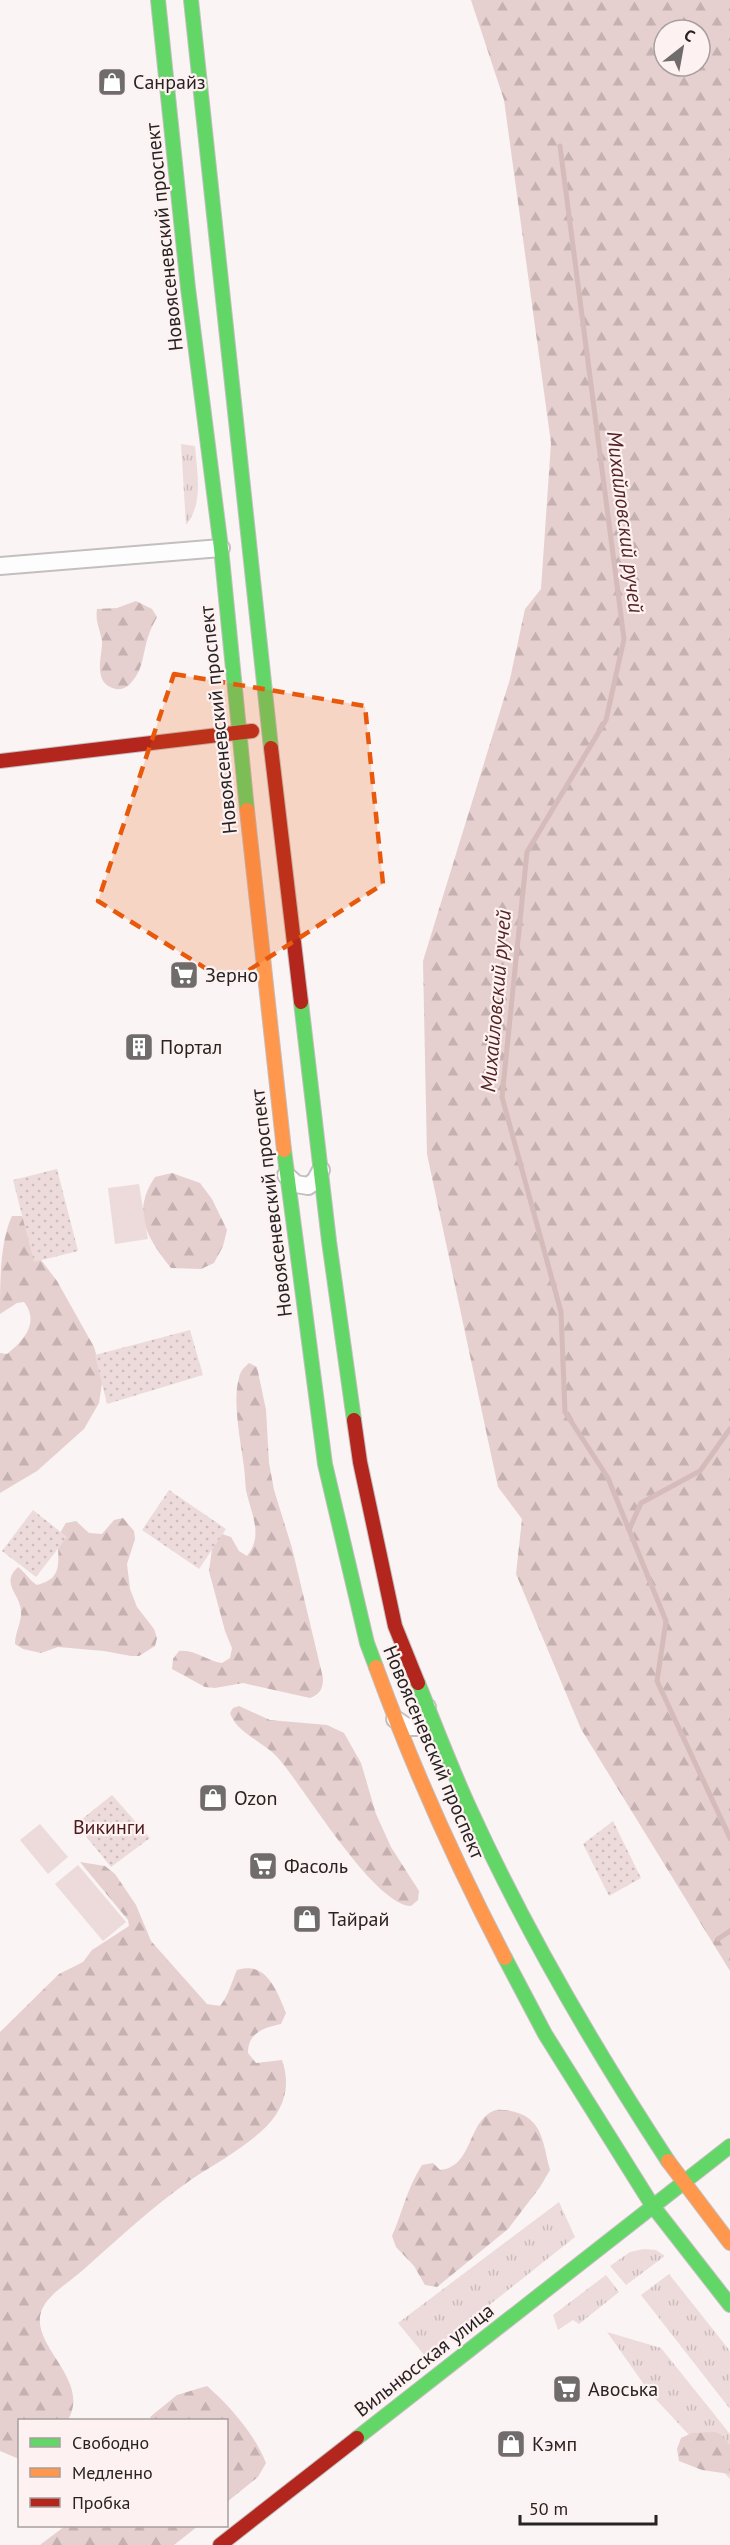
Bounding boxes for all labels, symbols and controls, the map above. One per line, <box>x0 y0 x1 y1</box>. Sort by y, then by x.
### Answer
north arrow <box>652 18 712 78</box>
text: С <box>681 24 699 46</box>
shop icon: Санрайз <box>96 66 128 98</box>
place label: Санрайз <box>133 69 206 95</box>
street label: Новоясеневский проспект <box>139 122 189 352</box>
water label: Михайловский ручей <box>601 429 650 615</box>
street label: Новоясеневский проспект <box>193 605 243 835</box>
water label: Михайловский ручей <box>474 908 517 1093</box>
supermarket icon: Зерно <box>168 959 200 991</box>
place label: Зерно <box>205 962 258 988</box>
building icon: Портал <box>123 1031 155 1063</box>
place label: Портал <box>160 1034 222 1060</box>
street label: Новоясеневский проспект <box>244 1088 298 1318</box>
street label: Новоясеневский проспект <box>377 1641 491 1863</box>
shop icon: Ozon <box>197 1782 229 1814</box>
place label: Ozon <box>234 1785 278 1811</box>
park label: Викинги <box>73 1814 145 1840</box>
supermarket icon: Фасоль <box>247 1850 279 1882</box>
place label: Фасоль <box>284 1853 348 1879</box>
shop icon: Тайрай <box>291 1903 323 1935</box>
place label: Тайрай <box>328 1906 389 1932</box>
street label: Вильнюсская улица <box>349 2297 499 2423</box>
supermarket icon: Авоська <box>551 2373 583 2405</box>
place label: Авоська <box>588 2376 658 2402</box>
legend <box>18 2419 228 2527</box>
shop icon: Кэмп <box>495 2428 527 2460</box>
text: Свободно <box>72 2431 149 2454</box>
place label: Кэмп <box>532 2431 577 2457</box>
text: Медленно <box>72 2461 153 2484</box>
scale bar <box>520 2488 656 2526</box>
text: Пробка <box>72 2491 130 2514</box>
text: 50 m <box>529 2497 568 2520</box>

